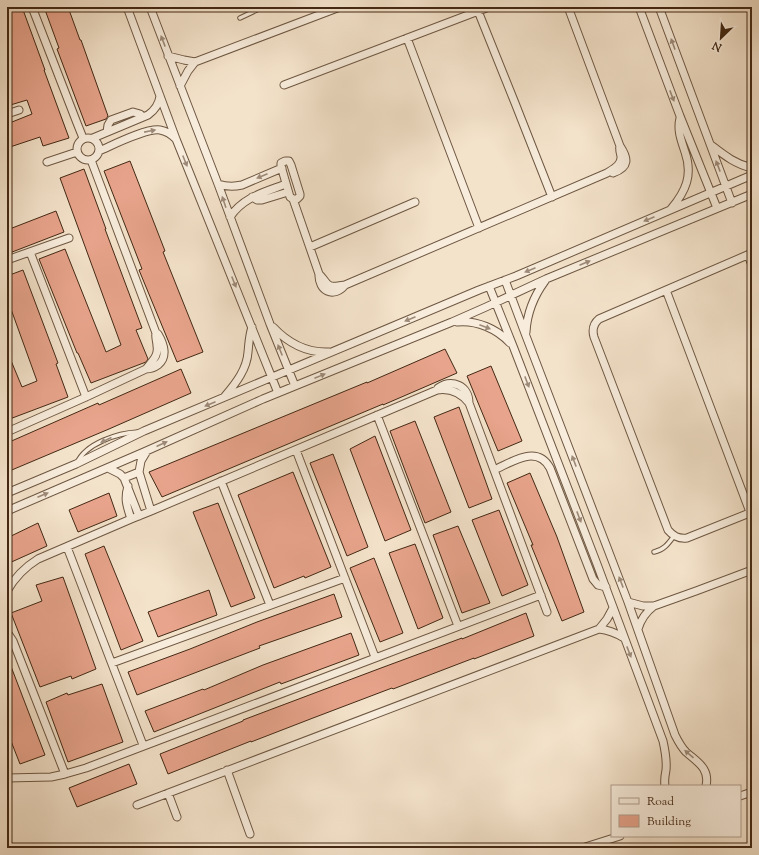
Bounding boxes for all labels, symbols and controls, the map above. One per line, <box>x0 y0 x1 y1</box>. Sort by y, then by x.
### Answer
north arrow <box>701 18 741 58</box>
one-way arrow <box>159 35 165 47</box>
text: N <box>710 37 725 56</box>
one-way arrow <box>669 38 675 50</box>
one-way arrow <box>670 90 676 102</box>
one-way arrow <box>144 128 157 134</box>
one-way arrow <box>183 156 189 168</box>
one-way arrow <box>715 160 721 172</box>
one-way arrow <box>256 173 267 179</box>
one-way arrow <box>221 195 227 207</box>
one-way arrow <box>643 217 655 223</box>
one-way arrow <box>579 260 590 266</box>
one-way arrow <box>524 267 535 273</box>
one-way arrow <box>231 277 237 289</box>
one-way arrow <box>403 317 415 323</box>
one-way arrow <box>480 324 492 330</box>
one-way arrow <box>277 343 283 355</box>
one-way arrow <box>315 372 327 378</box>
one-way arrow <box>525 377 531 389</box>
one-way arrow <box>204 401 216 407</box>
one-way arrow <box>100 437 112 443</box>
one-way arrow <box>157 441 168 447</box>
one-way arrow <box>570 454 576 466</box>
one-way arrow <box>37 492 49 498</box>
one-way arrow <box>577 511 583 523</box>
one-way arrow <box>617 576 623 588</box>
one-way arrow <box>627 646 633 658</box>
one-way arrow <box>684 749 694 758</box>
legend <box>611 785 741 837</box>
text: Road <box>647 793 674 811</box>
text: Building <box>647 813 691 831</box>

